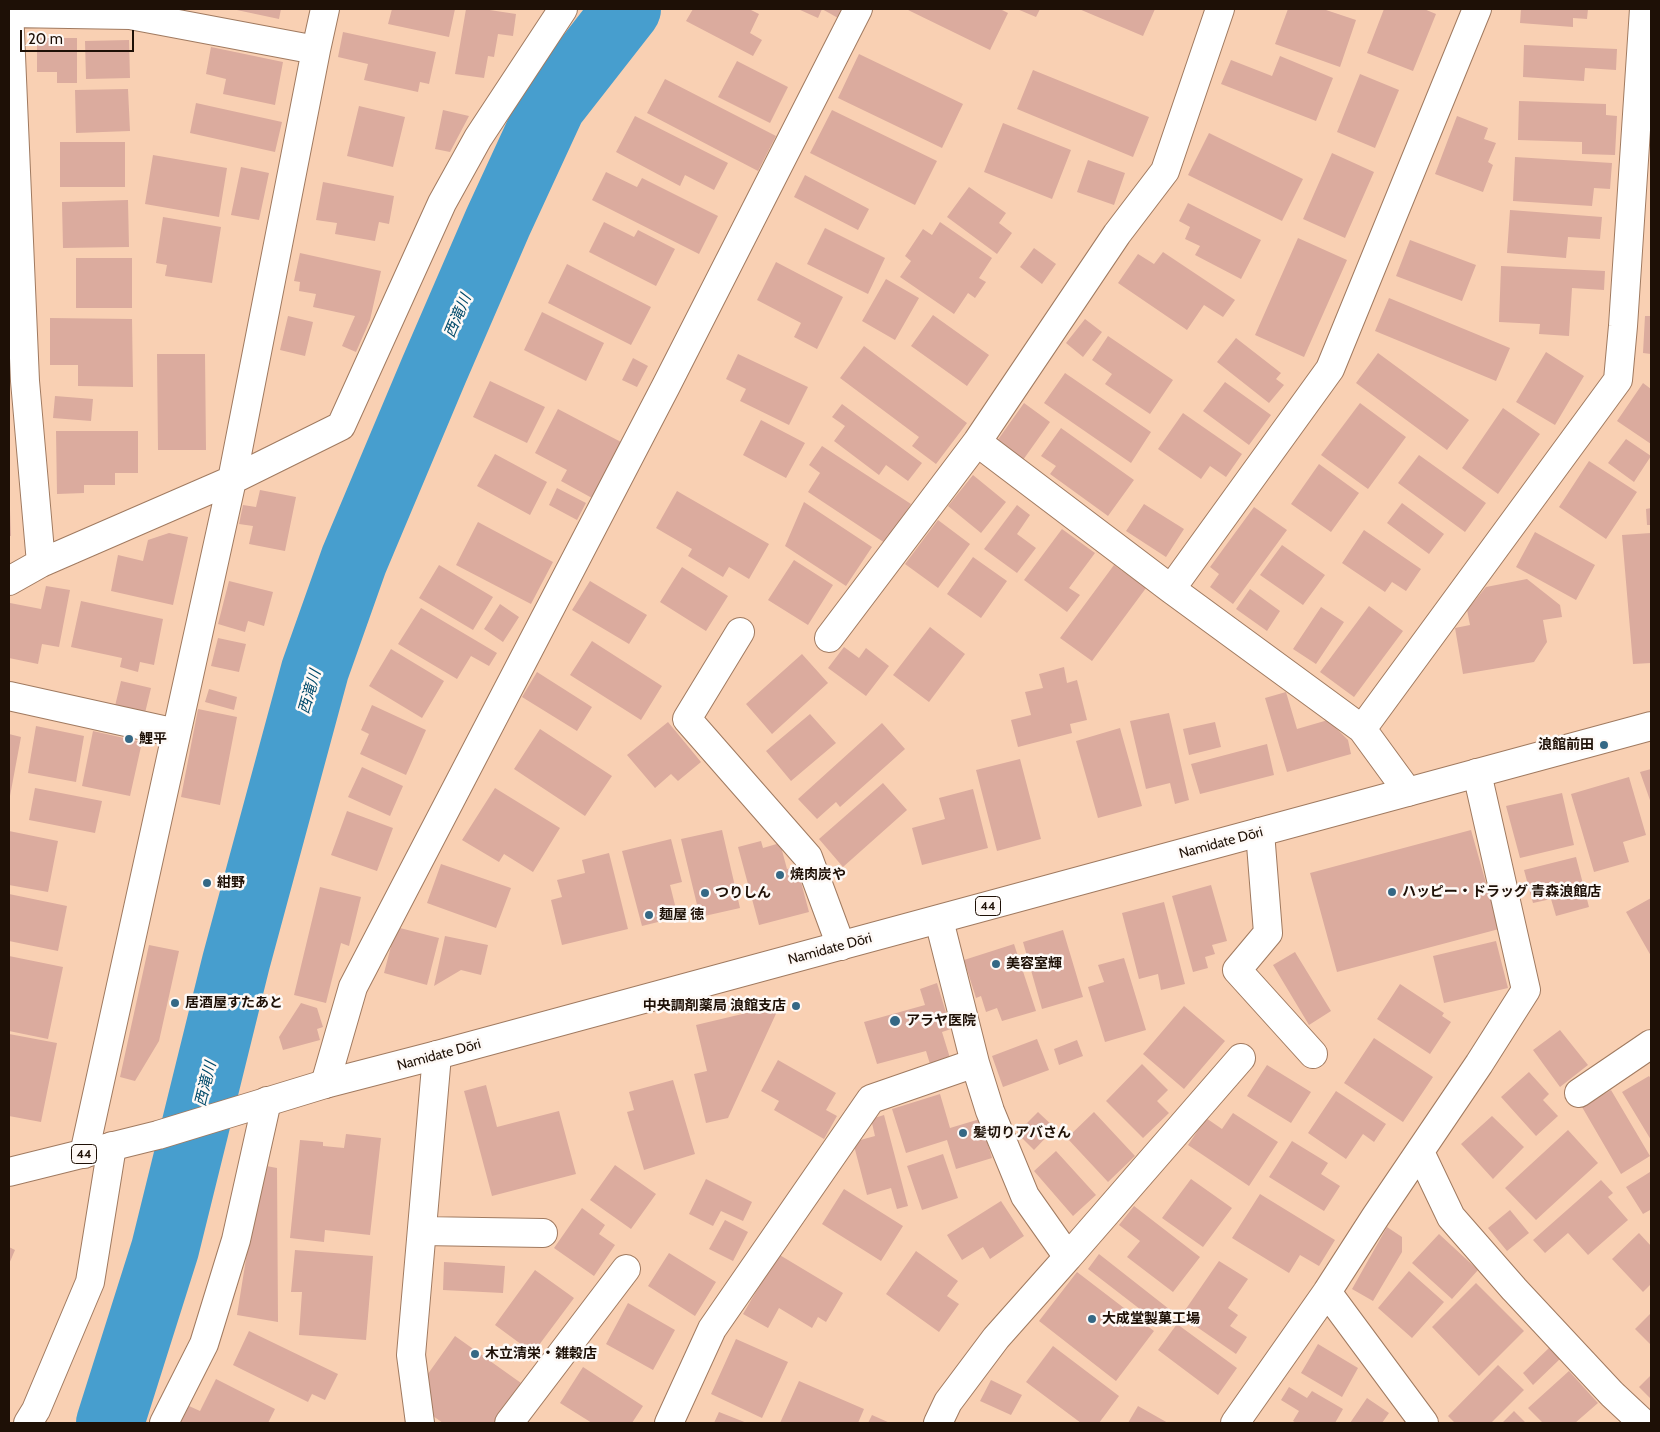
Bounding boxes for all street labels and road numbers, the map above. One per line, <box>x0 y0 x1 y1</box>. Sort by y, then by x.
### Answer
street label: Namidate Dōri <box>1177 824 1265 862</box>
road number: 44 <box>976 896 1000 916</box>
street label: Namidate Dōri <box>786 930 874 968</box>
street label: Namidate Dōri <box>395 1036 483 1074</box>
road number: 44 <box>72 1144 96 1164</box>

